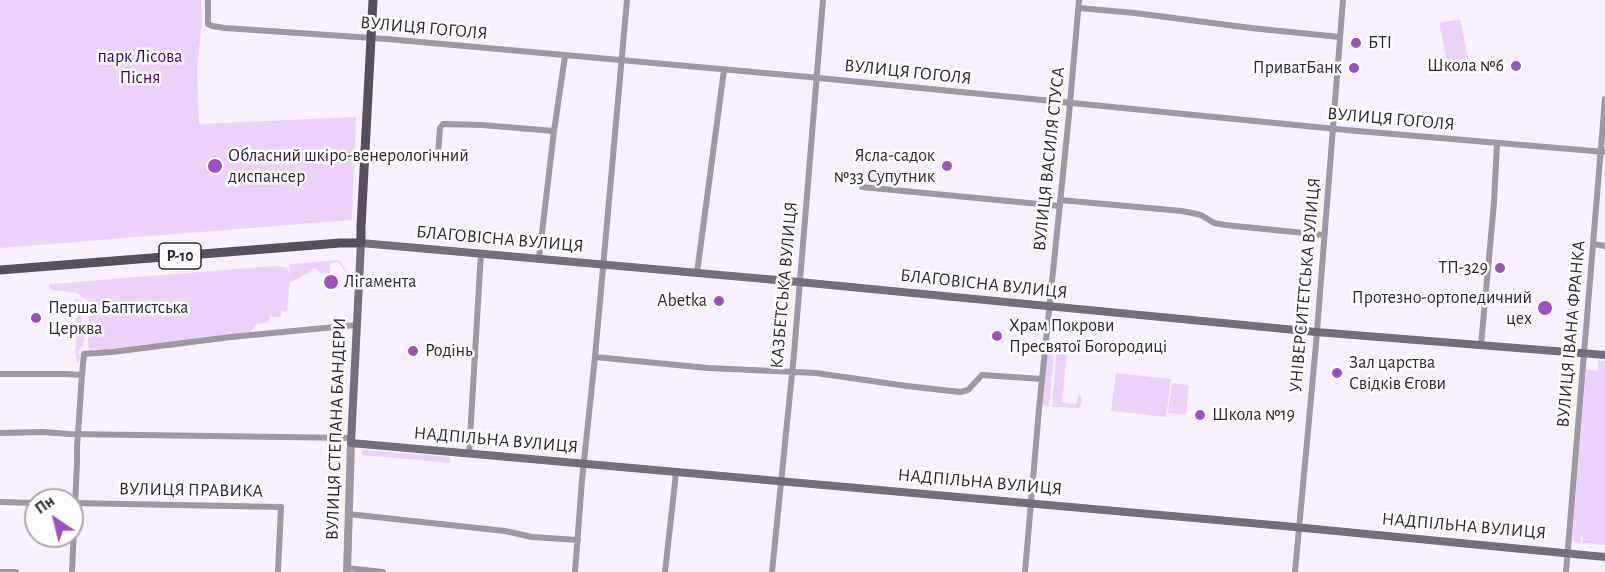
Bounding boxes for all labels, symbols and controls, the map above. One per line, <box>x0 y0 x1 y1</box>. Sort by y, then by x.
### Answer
street label: ВУЛИЦЯ ГОГОЛЯ <box>359 12 489 44</box>
place label: БТІ <box>1368 32 1392 54</box>
marker: БТІ <box>1349 36 1363 50</box>
park label: парк Лісова Пісня <box>97 46 183 88</box>
street label: ВУЛИЦЯ ГОГОЛЯ <box>843 55 973 89</box>
place label: Школа №6 <box>1427 55 1504 77</box>
place label: ПриватБанк <box>1253 57 1342 79</box>
marker: Школа №6 <box>1509 59 1523 73</box>
marker: ПриватБанк <box>1347 61 1361 75</box>
street label: ВУЛИЦЯ ВАСИЛЯ СТУСА <box>1029 66 1069 252</box>
street label: ВУЛИЦЯ ГОГОЛЯ <box>1326 103 1456 135</box>
place label: Обласний шкіро-венерологічний диспансер <box>228 145 469 188</box>
place label: Ясла-садок №33 Супутник <box>833 145 935 188</box>
marker: Обласний шкіро-венерологічний диспансер <box>206 157 224 175</box>
marker: Ясла-садок №33 Супутник <box>940 159 954 173</box>
street label: УНІВЕРСИТЕТСЬКА ВУЛИЦЯ <box>1285 177 1325 393</box>
street label: КАЗБЕТСЬКА ВУЛИЦЯ <box>766 201 802 369</box>
street label: БЛАГОВІСНА ВУЛИЦЯ <box>415 221 585 257</box>
street label: ВУЛИЦЯ ІВАНА ФРАНКА <box>1552 240 1590 428</box>
road number: Р-10 <box>159 243 201 269</box>
place label: ТП-329 <box>1439 257 1488 279</box>
marker: ТП-329 <box>1493 261 1507 275</box>
street label: БЛАГОВІСНА ВУЛИЦЯ <box>899 264 1069 304</box>
place label: Лігамента <box>344 271 416 293</box>
marker: Лігамента <box>322 273 340 291</box>
place label: Протезно-ортопедичний цех <box>1352 287 1532 330</box>
place label: Abetka <box>657 290 707 312</box>
marker: Abetka <box>712 294 726 308</box>
place label: Перша Баптистська Церква <box>48 297 189 340</box>
marker: Протезно-ортопедичний цех <box>1536 299 1554 317</box>
marker: Перша Баптистська Церква <box>29 311 43 325</box>
place label: Храм Покрови Пресвятої Богородиці <box>1009 315 1167 358</box>
street label: ВУЛИЦЯ СТЕПАНА БАНДЕРИ <box>321 317 351 541</box>
marker: Храм Покрови Пресвятої Богородиці <box>990 329 1004 343</box>
place label: Родінь <box>425 340 473 362</box>
marker: Родінь <box>406 344 420 358</box>
place label: Зал царства Свідків Єгови <box>1349 352 1446 394</box>
marker: Зал царства Свідків Єгови <box>1330 366 1344 380</box>
place label: Школа №19 <box>1212 404 1295 426</box>
marker: Школа №19 <box>1193 408 1207 422</box>
street label: НАДПІЛЬНА ВУЛИЦЯ <box>413 422 579 458</box>
street label: НАДПІЛЬНА ВУЛИЦЯ <box>897 464 1063 500</box>
street label: ВУЛИЦЯ ПРАВИКА <box>119 478 263 502</box>
north arrow <box>24 488 84 548</box>
text: Пн <box>32 493 57 517</box>
street label: НАДПІЛЬНА ВУЛИЦЯ <box>1381 508 1547 544</box>

